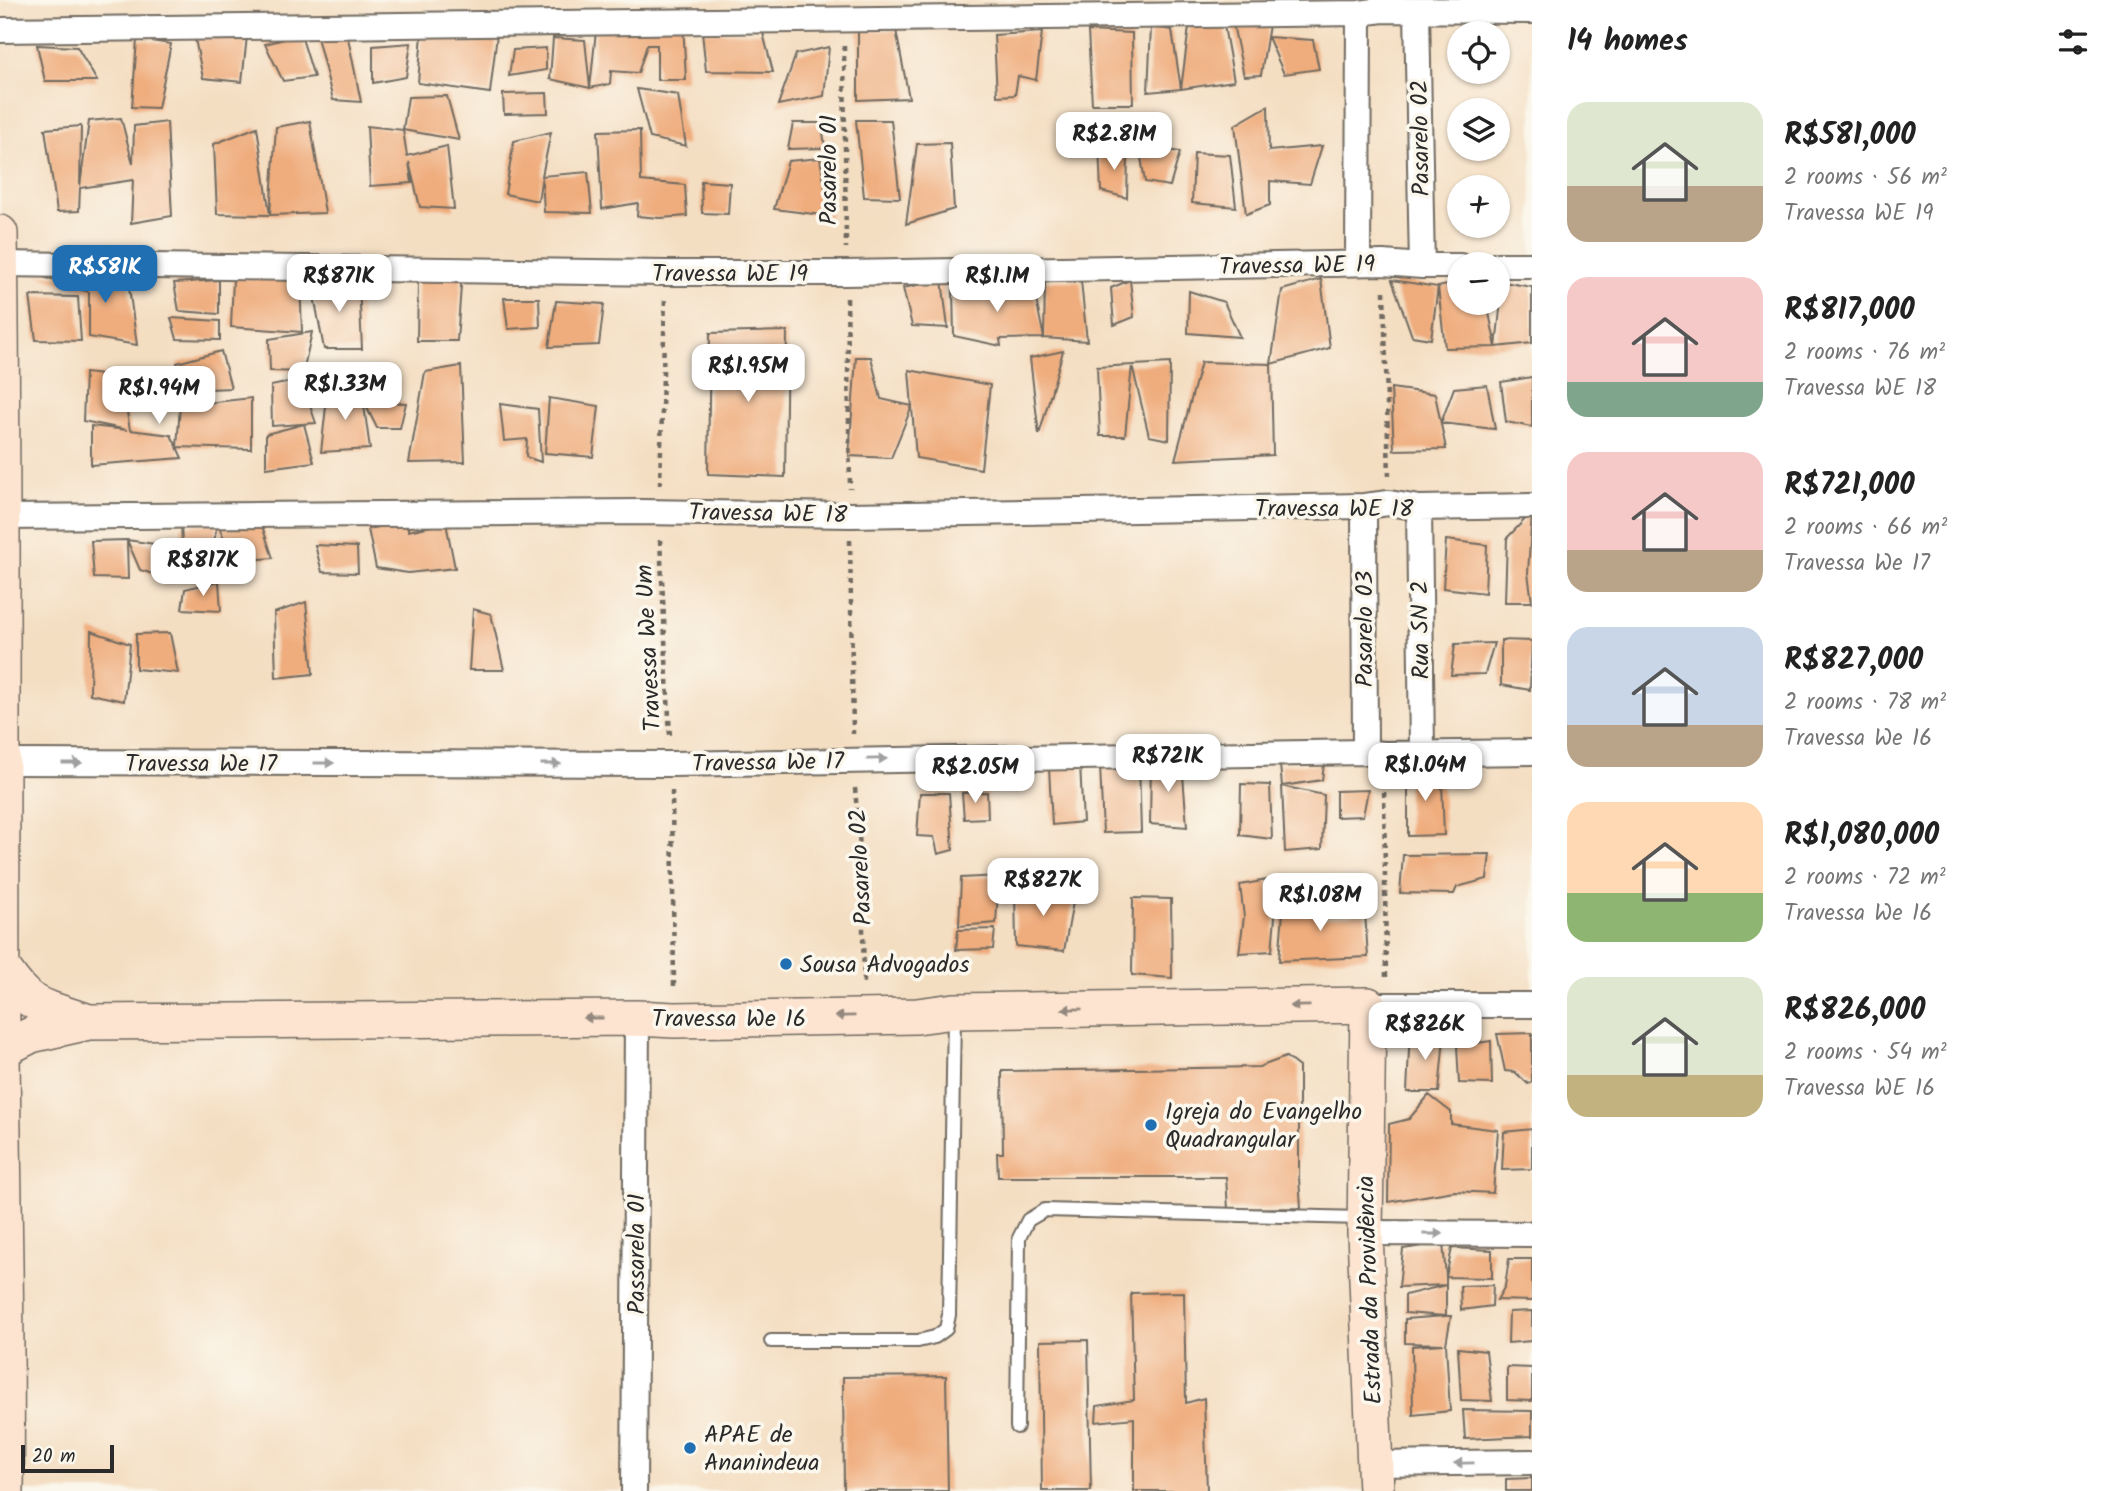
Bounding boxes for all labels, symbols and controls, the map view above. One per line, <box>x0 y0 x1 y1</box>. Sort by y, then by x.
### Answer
text: 14 homes <box>1567 18 1688 66</box>
map controls <box>1447 21 1510 315</box>
button: locate <box>1447 21 1510 84</box>
icon: filters <box>2054 23 2092 61</box>
street label: Pasarelo 02 <box>1401 79 1442 197</box>
button: layers <box>1447 98 1510 161</box>
text: R$581,000 <box>1784 112 1916 160</box>
pin: R$2.81M <box>1049 113 1179 172</box>
street label: Pasarelo 01 <box>810 115 849 225</box>
text: R$2.81M <box>1072 117 1156 153</box>
icon: home <box>1623 130 1707 214</box>
text: 2 rooms · 56 m² <box>1784 160 1947 196</box>
button: + <box>1447 175 1510 238</box>
text: Travessa WE 19 <box>1784 196 1933 232</box>
pin: R$581K <box>48 246 162 305</box>
street label: Travessa WE 19 <box>1219 246 1376 287</box>
text: R$581K <box>68 250 142 286</box>
button: − <box>1447 252 1510 315</box>
pin: R$871K <box>282 254 396 314</box>
pin: R$1.1M <box>940 254 1054 314</box>
street label: Travessa WE 19 <box>652 255 808 294</box>
text: R$871K <box>303 259 375 295</box>
text: R$1.1M <box>965 259 1029 295</box>
text: R$817,000 <box>1784 287 1915 335</box>
icon: home <box>1623 305 1707 389</box>
text: 2 rooms · 76 m² <box>1784 335 1945 371</box>
pin: R$1.95M <box>683 344 813 404</box>
text: R$1.95M <box>708 349 788 385</box>
pin: R$1.33M <box>280 362 410 422</box>
pin: R$1.94M <box>94 366 224 426</box>
text: R$1.33M <box>304 367 386 403</box>
text: R$1.94M <box>118 371 200 407</box>
text: Travessa WE 18 <box>1784 371 1936 407</box>
text: R$721,000 <box>1784 462 1915 510</box>
icon: home <box>1623 480 1707 564</box>
street label: Travessa WE 18 <box>1255 490 1414 529</box>
street label: Travessa WE 18 <box>688 494 848 535</box>
text: 2 rooms · 66 m² <box>1784 510 1947 546</box>
pin: R$817K <box>146 538 260 598</box>
text: R$817K <box>167 543 239 579</box>
text: Travessa We 17 <box>1784 546 1930 582</box>
street label: Travessa We Um <box>626 564 673 732</box>
street label: Pasarelo 03 <box>1346 571 1385 687</box>
street label: Rua SN 2 <box>1401 580 1442 680</box>
text: R$827,000 <box>1784 637 1923 685</box>
icon: home <box>1623 655 1707 739</box>
text: 2 rooms · 78 m² <box>1784 685 1946 721</box>
text: Travessa We 16 <box>1784 721 1932 757</box>
pin: R$721K <box>1111 734 1225 794</box>
text: R$721K <box>1132 739 1204 775</box>
street label: Travessa We 17 <box>692 743 845 784</box>
pin: R$1.04M <box>1360 744 1490 803</box>
street label: Travessa We 17 <box>125 745 278 784</box>
pin: R$2.05M <box>910 746 1040 805</box>
text: R$1.04M <box>1384 748 1466 784</box>
text: R$2.05M <box>931 750 1019 786</box>
one-way arrow <box>866 754 888 765</box>
one-way arrow <box>61 757 83 769</box>
one-way arrow <box>313 757 335 769</box>
one-way arrow <box>541 758 563 770</box>
street label: Pasarelo 02 <box>839 808 884 926</box>
text: R$1,080,000 <box>1784 812 1939 860</box>
icon: home <box>1623 830 1707 914</box>
pin: R$827K <box>986 858 1100 918</box>
text: 2 rooms · 72 m² <box>1784 860 1946 896</box>
text: R$827K <box>1003 863 1083 899</box>
pin: R$1.08M <box>1255 874 1385 933</box>
text: R$1.08M <box>1279 878 1361 914</box>
text: Travessa We 16 <box>1784 896 1932 932</box>
place label: Sousa Advogados <box>800 946 970 985</box>
marker: Sousa Advogados <box>778 956 794 972</box>
text: R$826,000 <box>1784 987 1925 1035</box>
street label: Travessa We 16 <box>652 1000 806 1039</box>
one-way arrow <box>1288 1000 1310 1012</box>
pin: R$826K <box>1368 1002 1482 1062</box>
one-way arrow <box>1061 1004 1083 1015</box>
icon: home <box>1623 1005 1707 1089</box>
text: R$826K <box>1385 1007 1465 1043</box>
one-way arrow <box>834 1011 856 1022</box>
one-way arrow <box>582 1012 604 1024</box>
text: 2 rooms · 54 m² <box>1784 1035 1947 1071</box>
text: Travessa WE 16 <box>1784 1071 1935 1107</box>
place label: Igreja do Evangelho Quadrangular <box>1165 1093 1362 1160</box>
marker: Igreja do Evangelho Quadrangular <box>1143 1117 1159 1133</box>
street label: Estrada da Providência <box>1347 1175 1394 1405</box>
street label: Passarela 01 <box>618 1193 657 1315</box>
one-way arrow <box>1422 1228 1444 1240</box>
place label: APAE de Ananindeua <box>704 1416 820 1483</box>
marker: APAE de Ananindeua <box>682 1440 698 1456</box>
scale bar <box>21 1442 114 1474</box>
text: 20 m <box>32 1442 75 1472</box>
one-way arrow <box>1453 1457 1475 1469</box>

